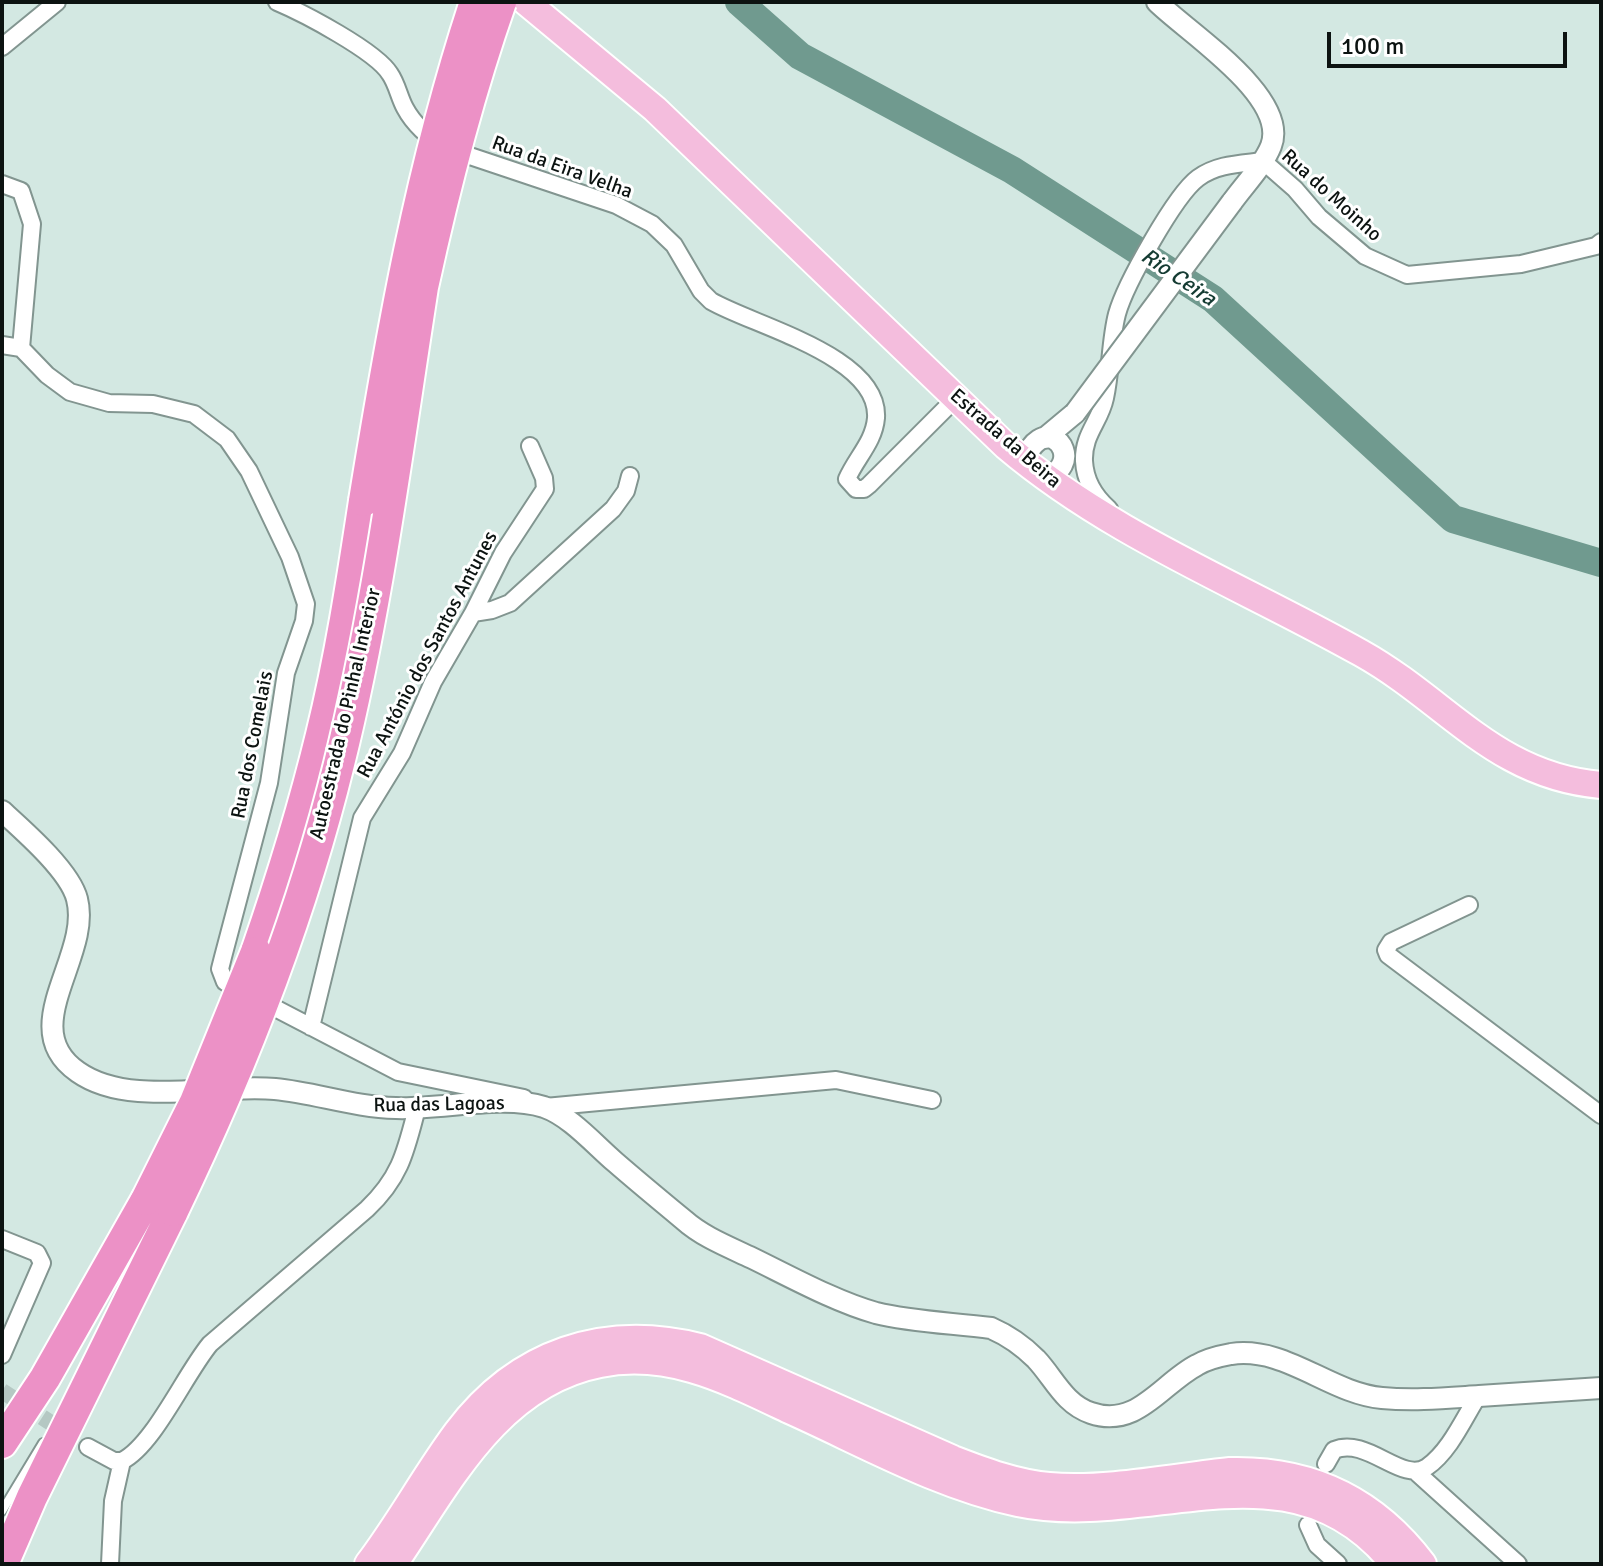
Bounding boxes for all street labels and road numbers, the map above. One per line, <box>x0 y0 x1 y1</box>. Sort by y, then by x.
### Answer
street label: Rua da Eira Velha <box>488 131 636 205</box>
street label: Rua do Moinho <box>1276 145 1386 247</box>
street label: Estrada da Beira <box>944 384 1066 494</box>
street label: Rua António dos Santos Antunes <box>353 528 503 782</box>
street label: Autoestrada do Pinhal Interior <box>305 586 387 842</box>
street label: Rua dos Comelais <box>227 669 279 821</box>
street label: Rua das Lagoas <box>373 1092 505 1118</box>

